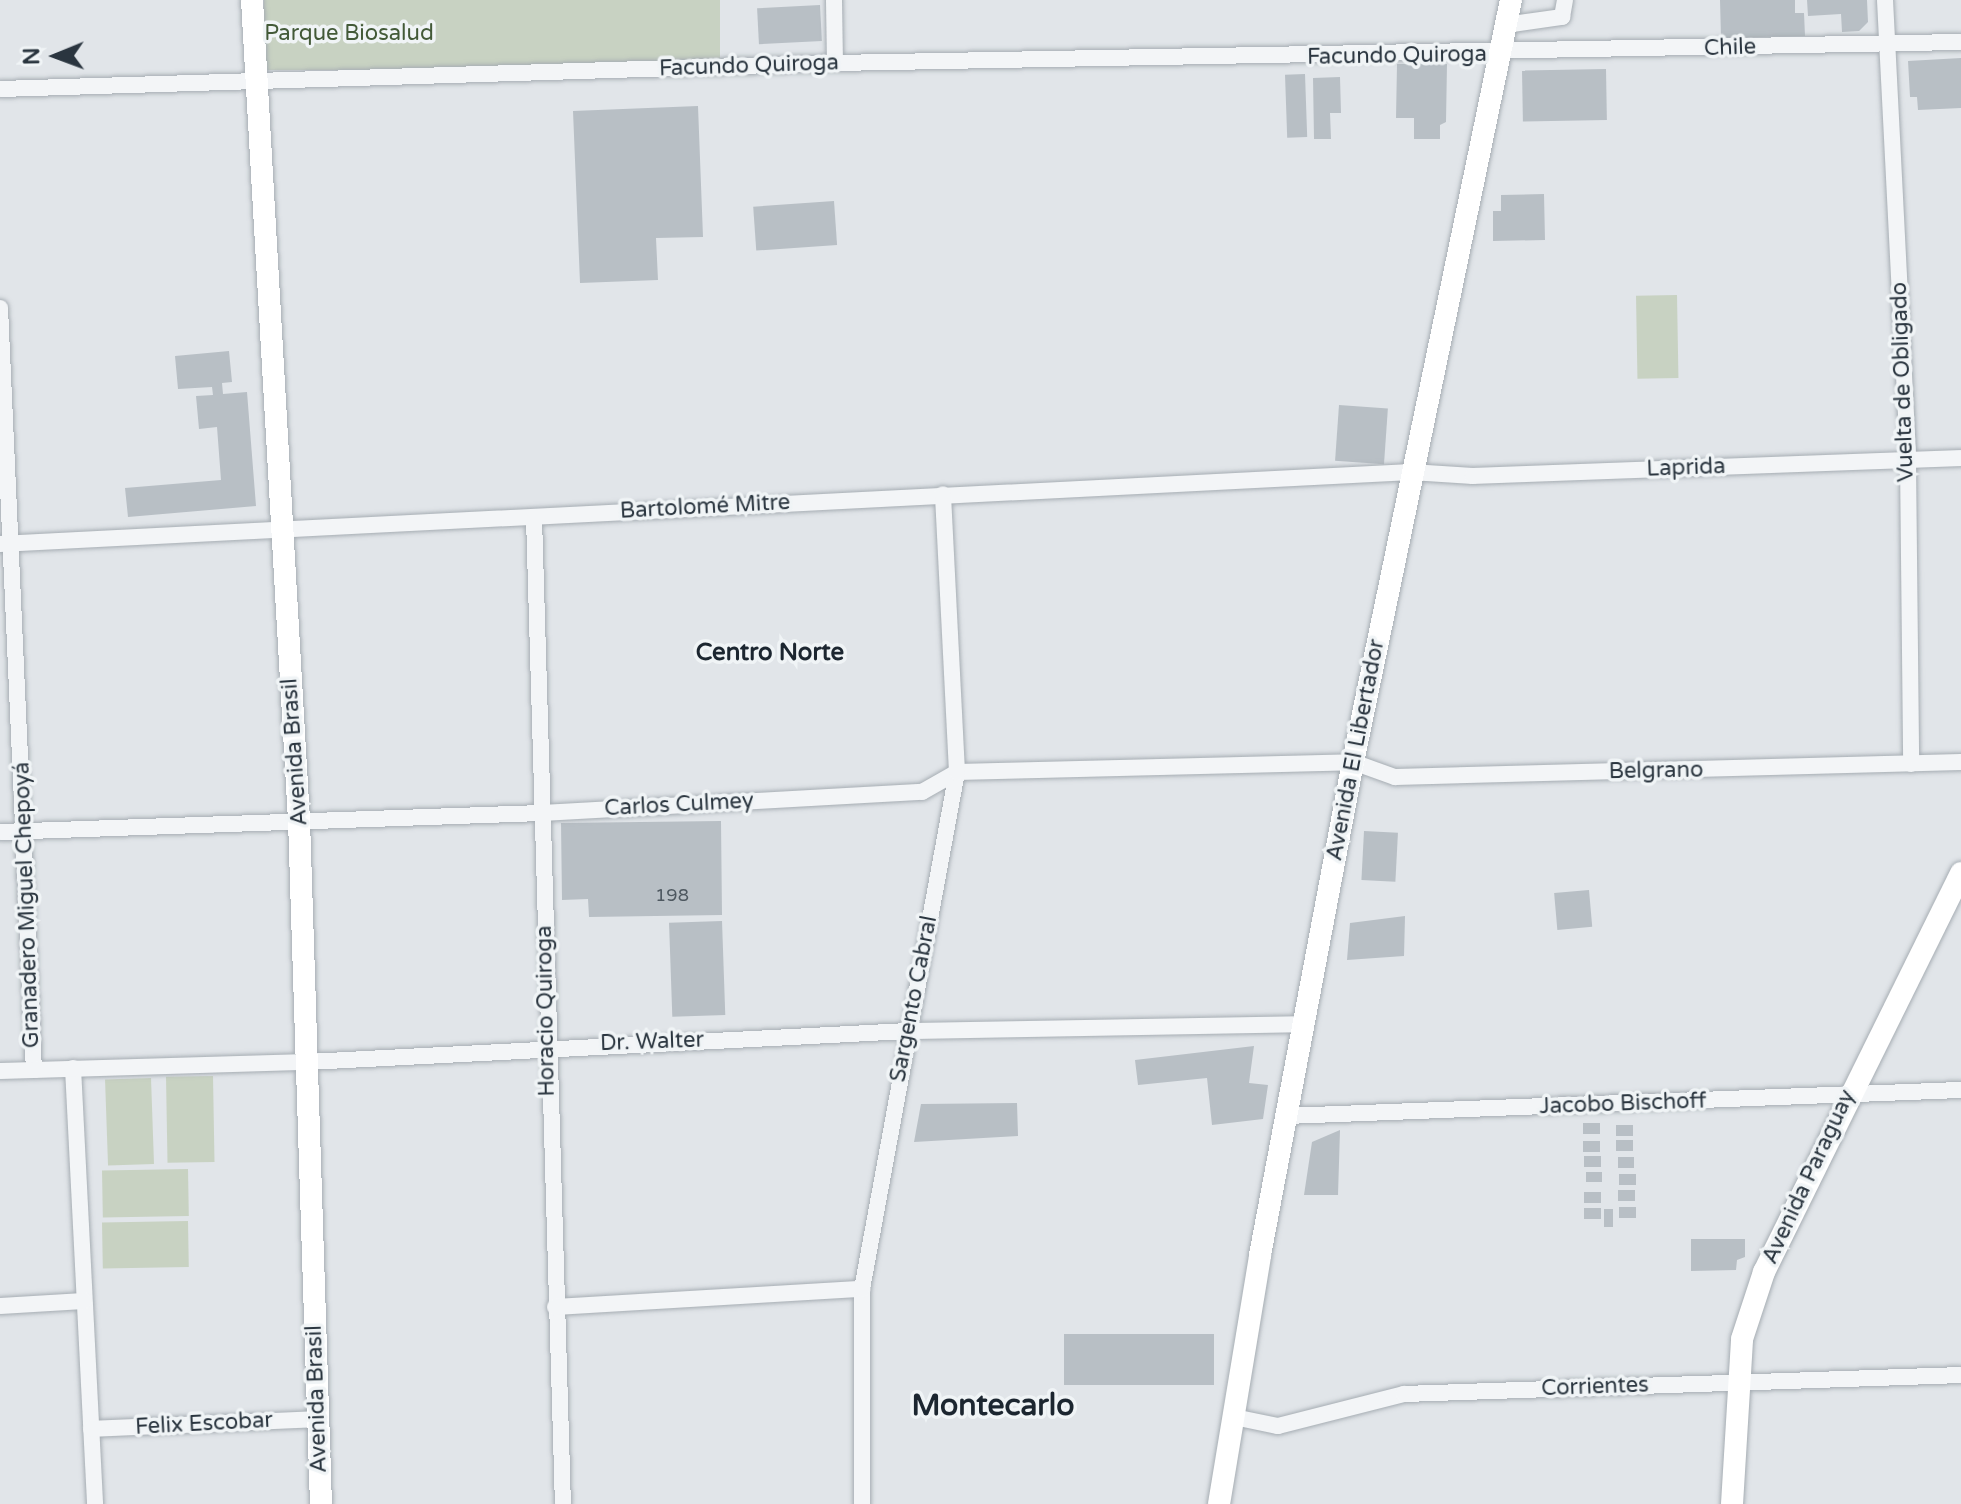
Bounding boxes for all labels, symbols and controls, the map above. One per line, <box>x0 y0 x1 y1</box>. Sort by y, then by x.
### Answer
north arrow <box>16 16 96 96</box>
park label: Parque Biosalud <box>264 21 434 47</box>
street label: Chile <box>1704 34 1756 62</box>
street label: Facundo Quiroga <box>1307 41 1487 71</box>
text: N <box>19 47 45 65</box>
street label: Facundo Quiroga <box>659 50 839 82</box>
street label: Vuelta de Obligado <box>1886 281 1920 483</box>
street label: Laprida <box>1646 453 1726 483</box>
street label: Bartolomé Mitre <box>619 489 791 525</box>
street label: Avenida El Libertador <box>1322 637 1390 863</box>
district label: Centro Norte <box>696 639 844 667</box>
street label: Avenida Brasil <box>277 677 313 827</box>
street label: Belgrano <box>1609 757 1703 785</box>
street label: Granadero Miguel Chepoyá <box>9 761 45 1049</box>
street label: Carlos Culmey <box>604 788 754 822</box>
house number: 198 <box>655 884 689 906</box>
street label: Sargento Cabral <box>885 914 943 1084</box>
street label: Horacio Quiroga <box>531 925 561 1097</box>
street label: Dr. Walter <box>600 1027 704 1057</box>
street label: Avenida Paraguay <box>1757 1086 1861 1268</box>
street label: Jacobo Bischoff <box>1539 1088 1707 1120</box>
street label: Avenida Brasil <box>301 1325 333 1473</box>
street label: Corrientes <box>1541 1372 1649 1402</box>
district label: Montecarlo <box>912 1388 1074 1424</box>
street label: Felix Escobar <box>135 1407 273 1441</box>

